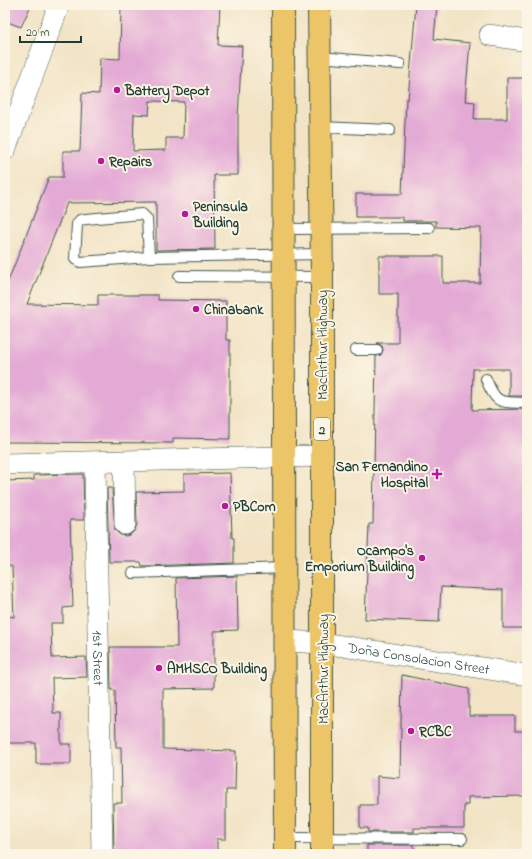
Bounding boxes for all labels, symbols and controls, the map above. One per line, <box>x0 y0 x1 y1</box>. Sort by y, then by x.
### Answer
scale bar <box>20 18 81 44</box>
text: 20 m <box>26 24 49 42</box>
place label: Battery Depot <box>124 81 210 104</box>
marker: Battery Depot <box>112 85 122 95</box>
place label: Repairs <box>108 152 152 173</box>
marker: Repairs <box>96 156 106 166</box>
place label: Peninsula Building <box>192 197 248 236</box>
marker: Peninsula Building <box>180 209 190 219</box>
street label: MacArthur Highway <box>313 290 335 400</box>
place label: Chinabank <box>204 300 264 321</box>
marker: Chinabank <box>191 304 201 314</box>
road number: 2 <box>314 418 330 440</box>
place label: San Fernandino Hospital <box>335 457 429 494</box>
marker: San Fernandino Hospital <box>431 468 443 480</box>
place label: PBCom <box>233 497 276 518</box>
marker: PBCom <box>220 501 230 511</box>
place label: Ocampo's Emporium Building <box>305 541 415 580</box>
marker: Ocampo's Emporium Building <box>417 553 427 563</box>
street label: MacArthur Highway <box>314 614 336 724</box>
street label: 1st Street <box>86 630 108 686</box>
street label: Doña Consolacion Street <box>345 638 491 681</box>
place label: AMHSCO Building <box>167 659 268 682</box>
marker: AMHSCO Building <box>154 663 164 673</box>
place label: RCBC <box>418 722 452 743</box>
marker: RCBC <box>406 726 416 736</box>

